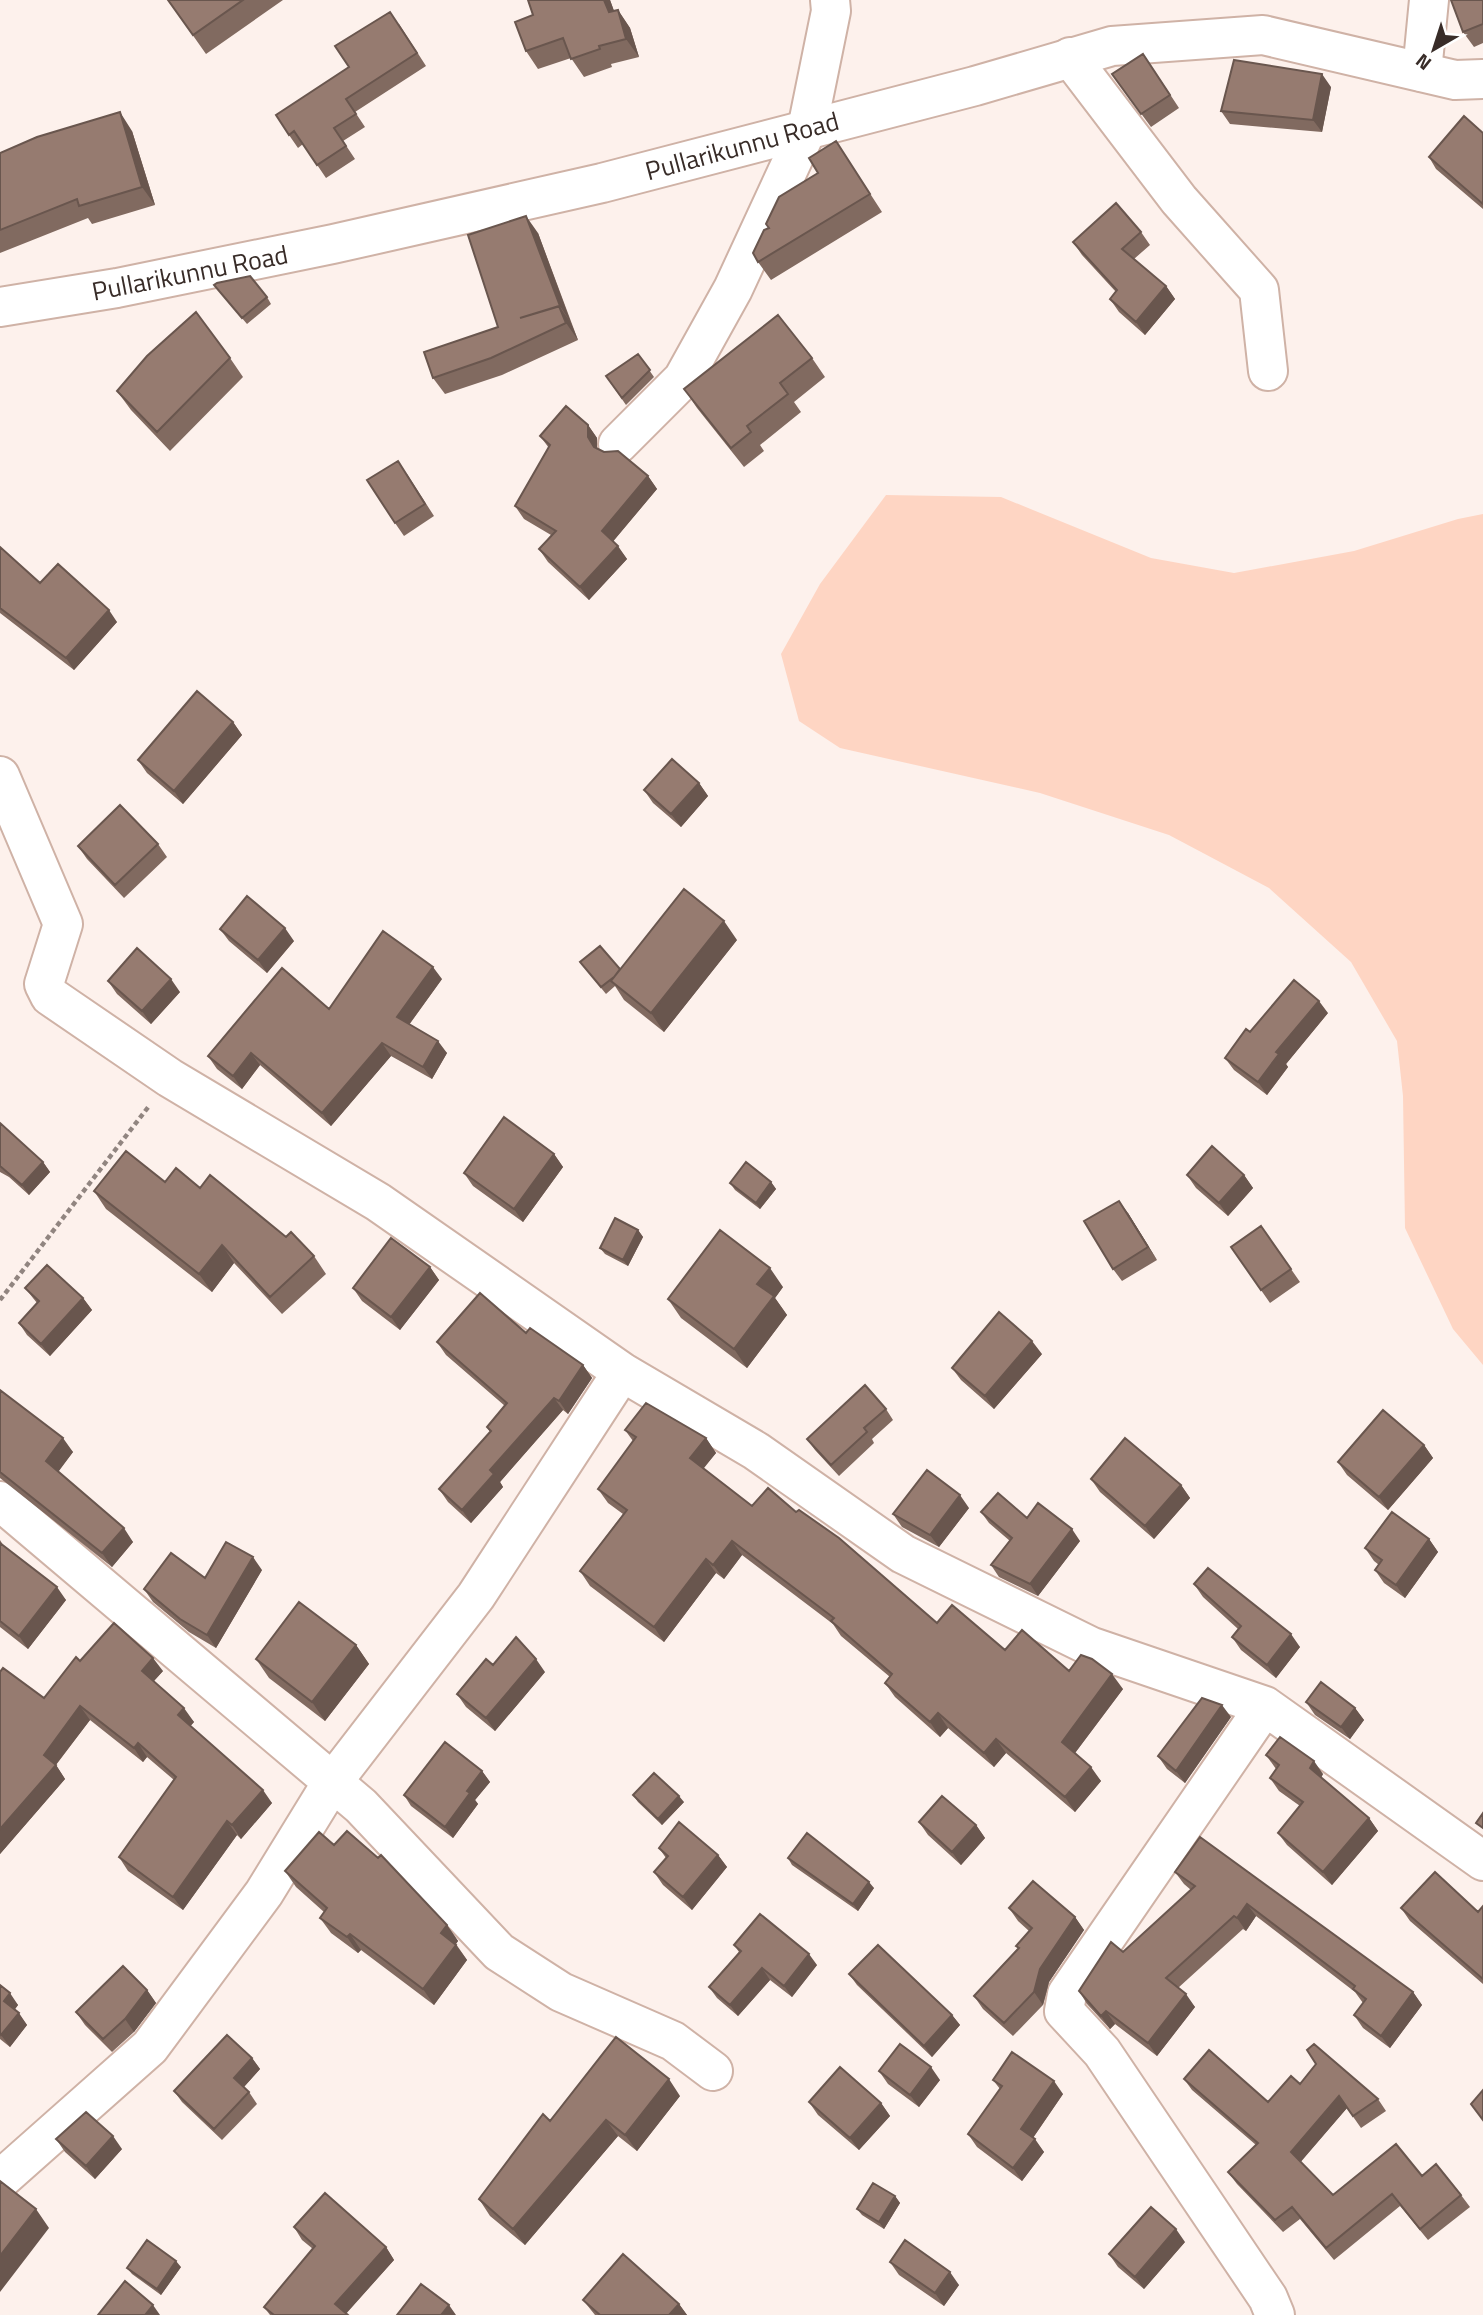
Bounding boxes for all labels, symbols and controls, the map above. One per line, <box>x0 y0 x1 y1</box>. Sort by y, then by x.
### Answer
north arrow <box>1399 14 1469 84</box>
text: N <box>1409 47 1437 78</box>
street label: Pullarikunnu Road <box>641 101 843 190</box>
street label: Pullarikunnu Road <box>89 234 291 311</box>

